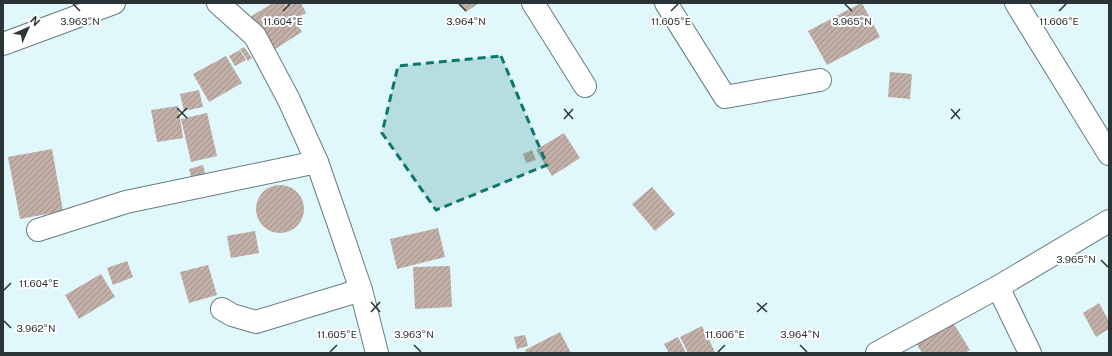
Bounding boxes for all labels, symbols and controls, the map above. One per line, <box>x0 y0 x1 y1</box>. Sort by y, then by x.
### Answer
north arrow <box>8 8 48 48</box>
text: N <box>28 14 42 28</box>
text: 3.963°N <box>60 15 100 27</box>
text: 11.604°E <box>263 15 303 27</box>
text: 3.964°N <box>446 15 486 27</box>
text: 11.605°E <box>651 15 691 27</box>
text: 3.965°N <box>832 15 872 27</box>
text: 11.606°E <box>1039 15 1079 27</box>
text: 3.965°N <box>1056 253 1096 265</box>
text: 11.604°E <box>19 277 59 289</box>
text: 3.962°N <box>16 322 56 334</box>
text: 11.605°E <box>317 328 357 340</box>
text: 3.963°N <box>394 328 434 340</box>
text: 11.606°E <box>705 328 745 340</box>
text: 3.964°N <box>780 328 820 340</box>

